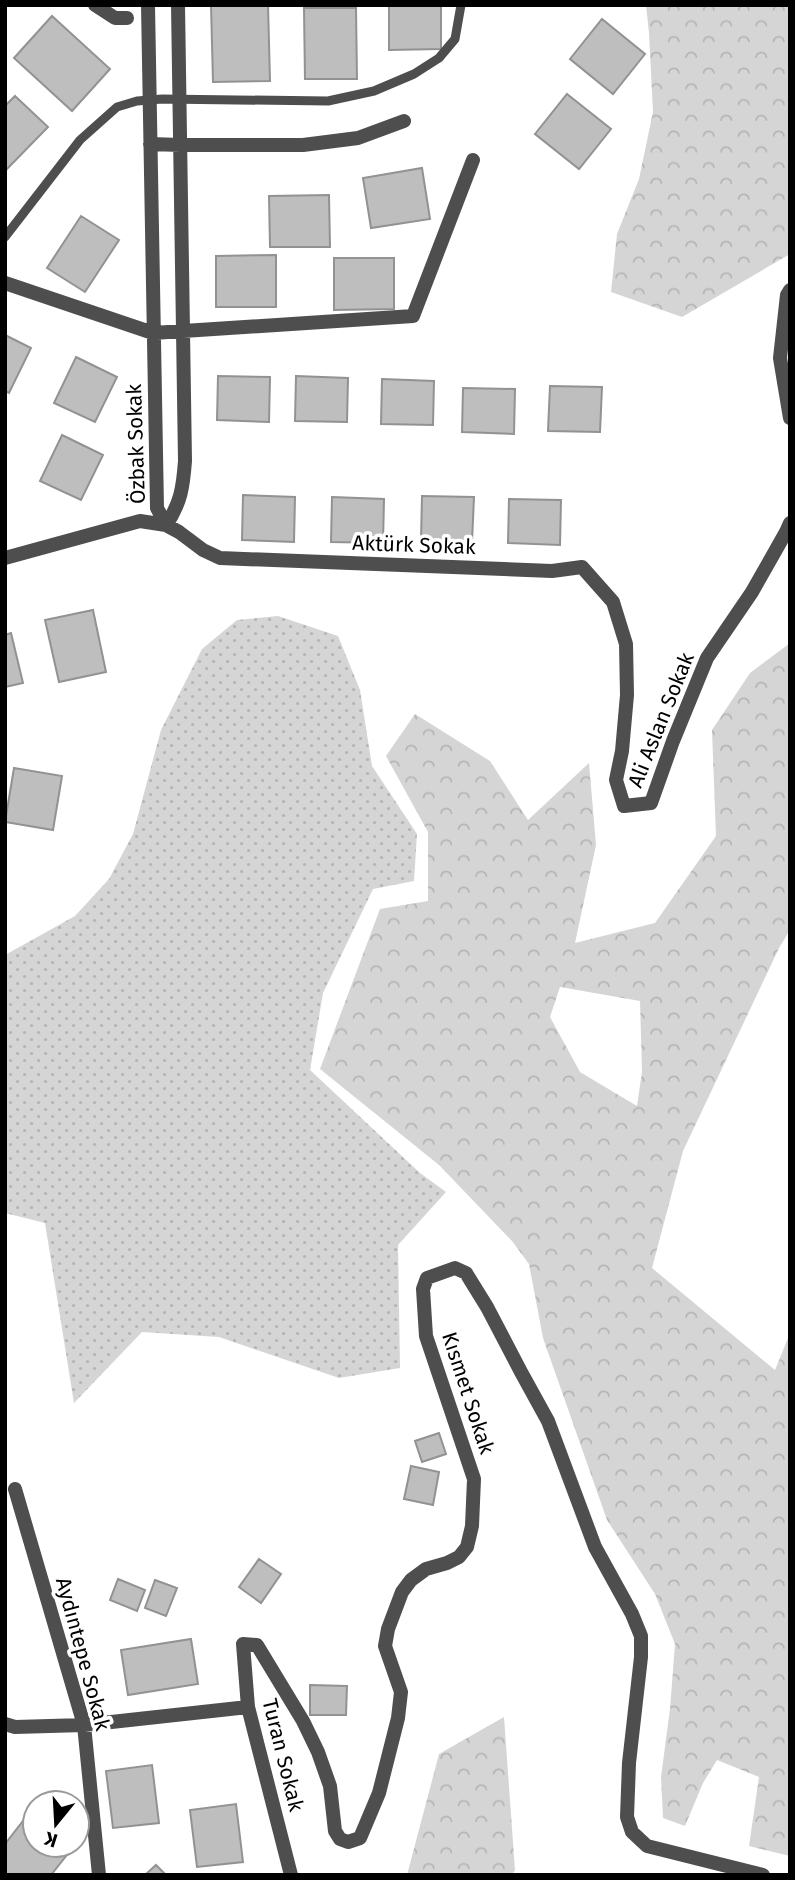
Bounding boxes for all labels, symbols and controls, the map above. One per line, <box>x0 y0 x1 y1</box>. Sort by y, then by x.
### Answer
street label: Özbak Sokak <box>121 383 151 504</box>
street label: Aktürk Sokak <box>352 530 476 560</box>
street label: Ali Aslan Sokak <box>622 649 700 791</box>
street label: Kısmet Sokak <box>436 1329 500 1458</box>
street label: Aydıntepe Sokak <box>50 1575 116 1734</box>
street label: Turan Sokak <box>256 1696 310 1814</box>
north arrow <box>21 1789 91 1859</box>
text: K <box>41 1827 60 1852</box>

